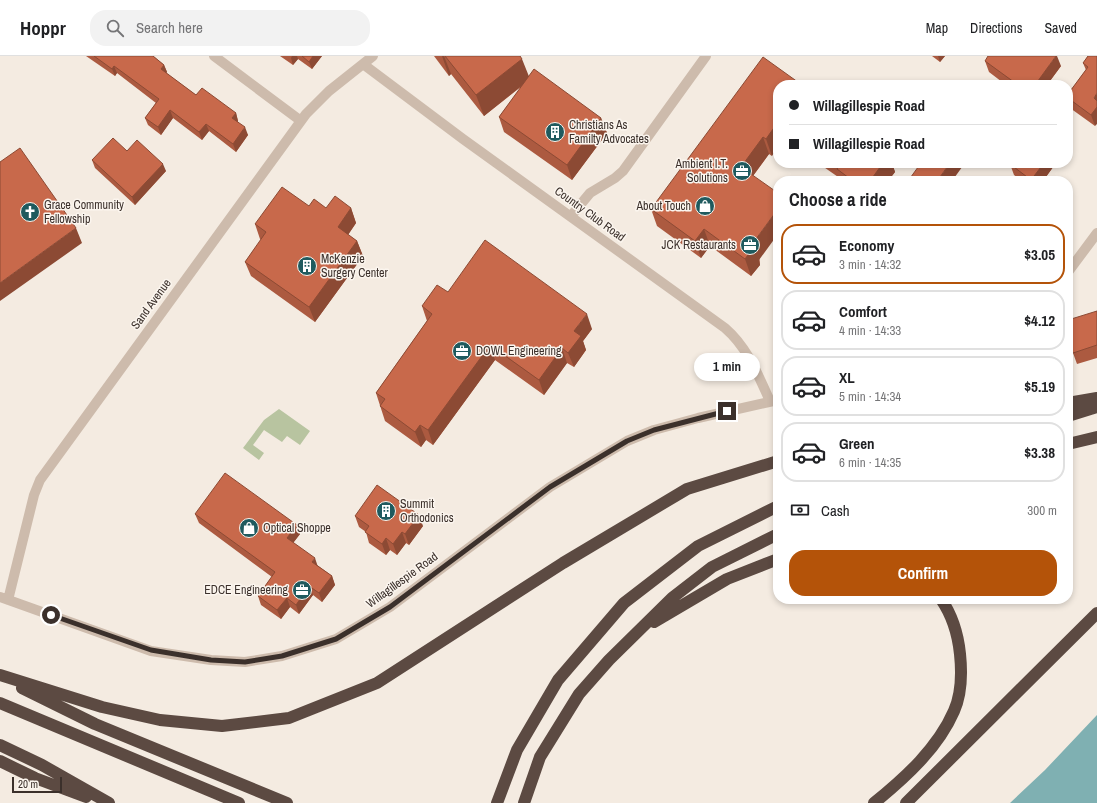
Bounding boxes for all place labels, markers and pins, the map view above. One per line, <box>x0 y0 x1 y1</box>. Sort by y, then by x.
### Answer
place label: Christians As Familty Advocates <box>569 117 649 147</box>
building icon: Christians As Familty Advocates <box>544 121 566 143</box>
place label: Ambient I.T. Solutions <box>674 156 728 186</box>
office icon: Ambient I.T. Solutions <box>731 160 753 182</box>
shop icon: About Touch <box>694 195 716 217</box>
place label: Grace Community Fellowship <box>44 197 124 227</box>
place label: About Touch <box>635 198 691 214</box>
church icon: Grace Community Fellowship <box>19 201 41 223</box>
office icon: JCK Restaurants <box>739 234 761 256</box>
place label: JCK Restaurants <box>662 237 736 253</box>
place label: McKenzie Surgery Center <box>321 251 388 281</box>
building icon: McKenzie Surgery Center <box>296 255 318 277</box>
office icon: DOWL Engineering <box>451 340 473 362</box>
place label: DOWL Engineering <box>476 343 562 359</box>
place label: Summit Orthodonics <box>400 496 454 526</box>
building icon: Summit Orthodonics <box>375 500 397 522</box>
shop icon: Optical Shoppe <box>238 517 260 539</box>
place label: Optical Shoppe <box>263 520 331 536</box>
office icon: EDCE Engineering <box>291 579 313 601</box>
place label: EDCE Engineering <box>204 582 289 598</box>

